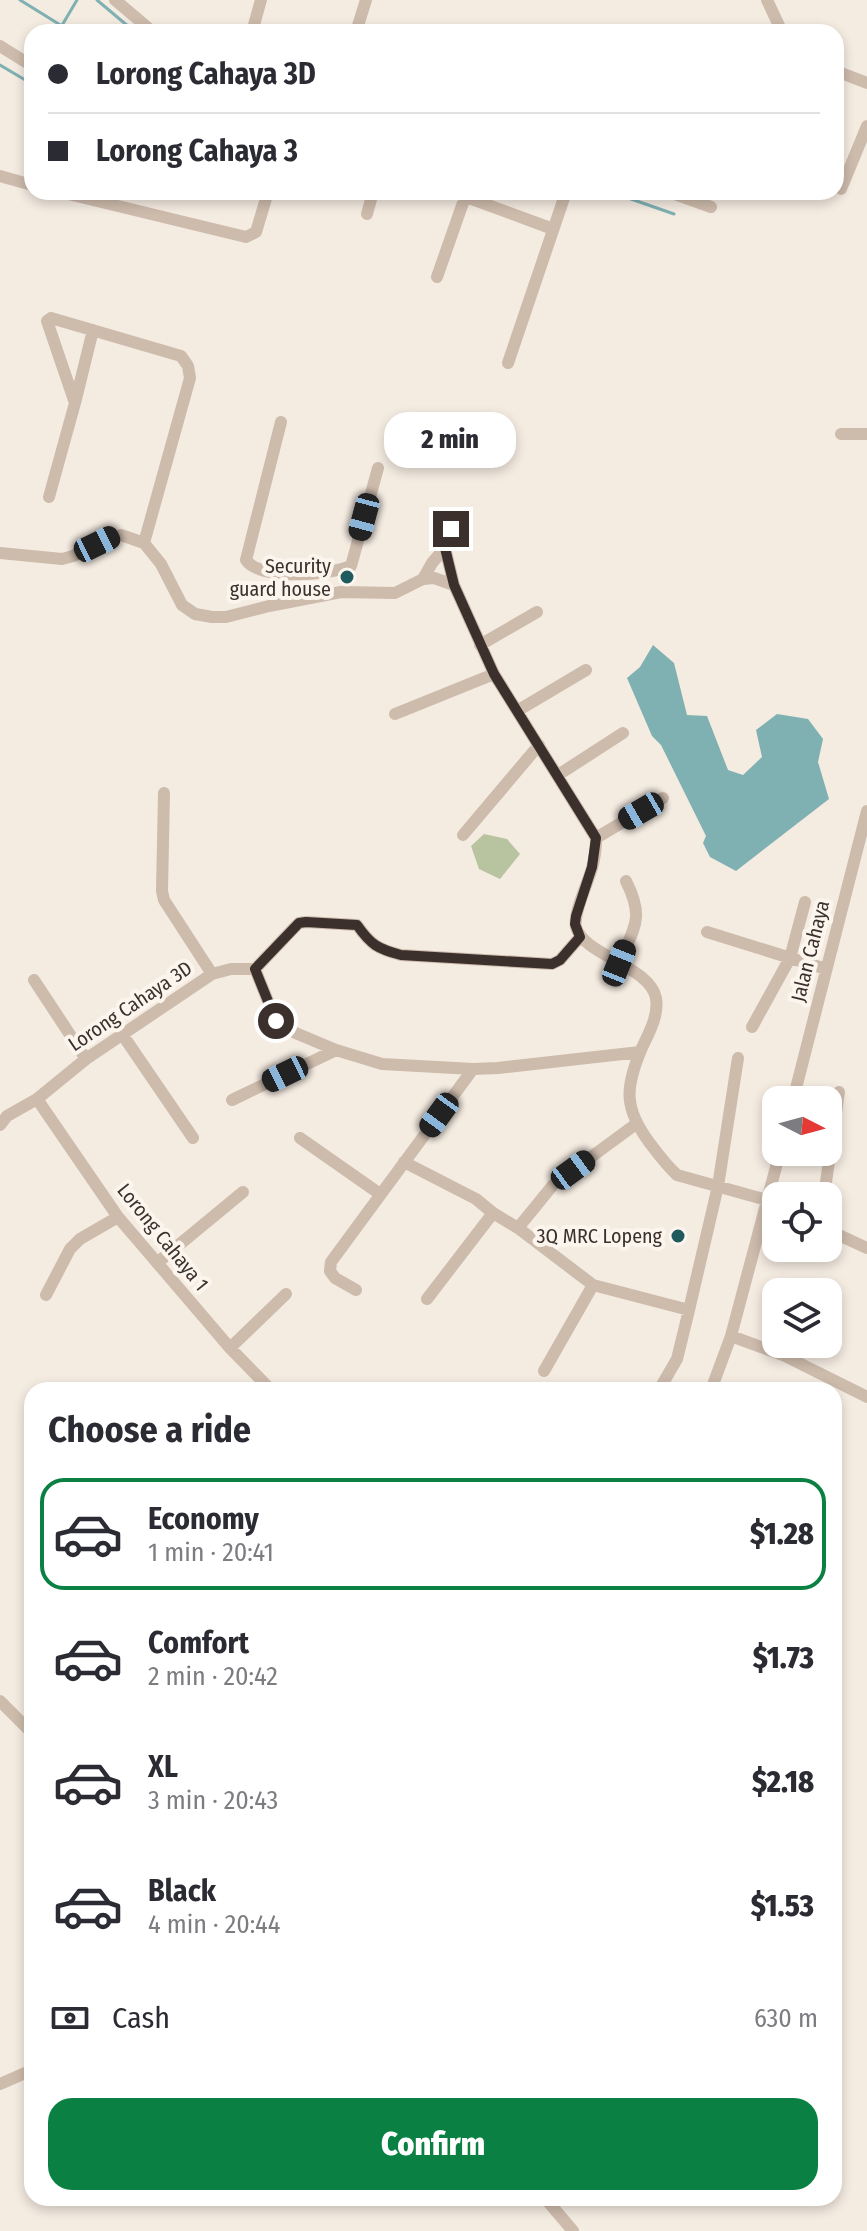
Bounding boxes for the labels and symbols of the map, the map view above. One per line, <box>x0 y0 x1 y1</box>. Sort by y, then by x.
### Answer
callout: 2 min <box>385 413 517 469</box>
car <box>346 491 382 543</box>
route end <box>433 511 469 547</box>
car <box>70 523 124 565</box>
place label: Security guard house <box>230 554 331 601</box>
marker: Security guard house <box>338 568 356 586</box>
car <box>614 789 668 833</box>
street label: Jalan Cahaya <box>786 898 834 1004</box>
car <box>599 936 639 990</box>
street label: Lorong Cahaya 3D <box>64 956 196 1056</box>
route start <box>258 1003 294 1039</box>
car <box>258 1053 312 1095</box>
north arrow <box>762 1086 842 1166</box>
car <box>415 1089 463 1141</box>
car <box>547 1146 599 1194</box>
street label: Lorong Cahaya 1 <box>112 1178 214 1296</box>
place label: 3Q MRC Lopeng <box>537 1224 663 1248</box>
marker: 3Q MRC Lopeng <box>669 1227 687 1245</box>

